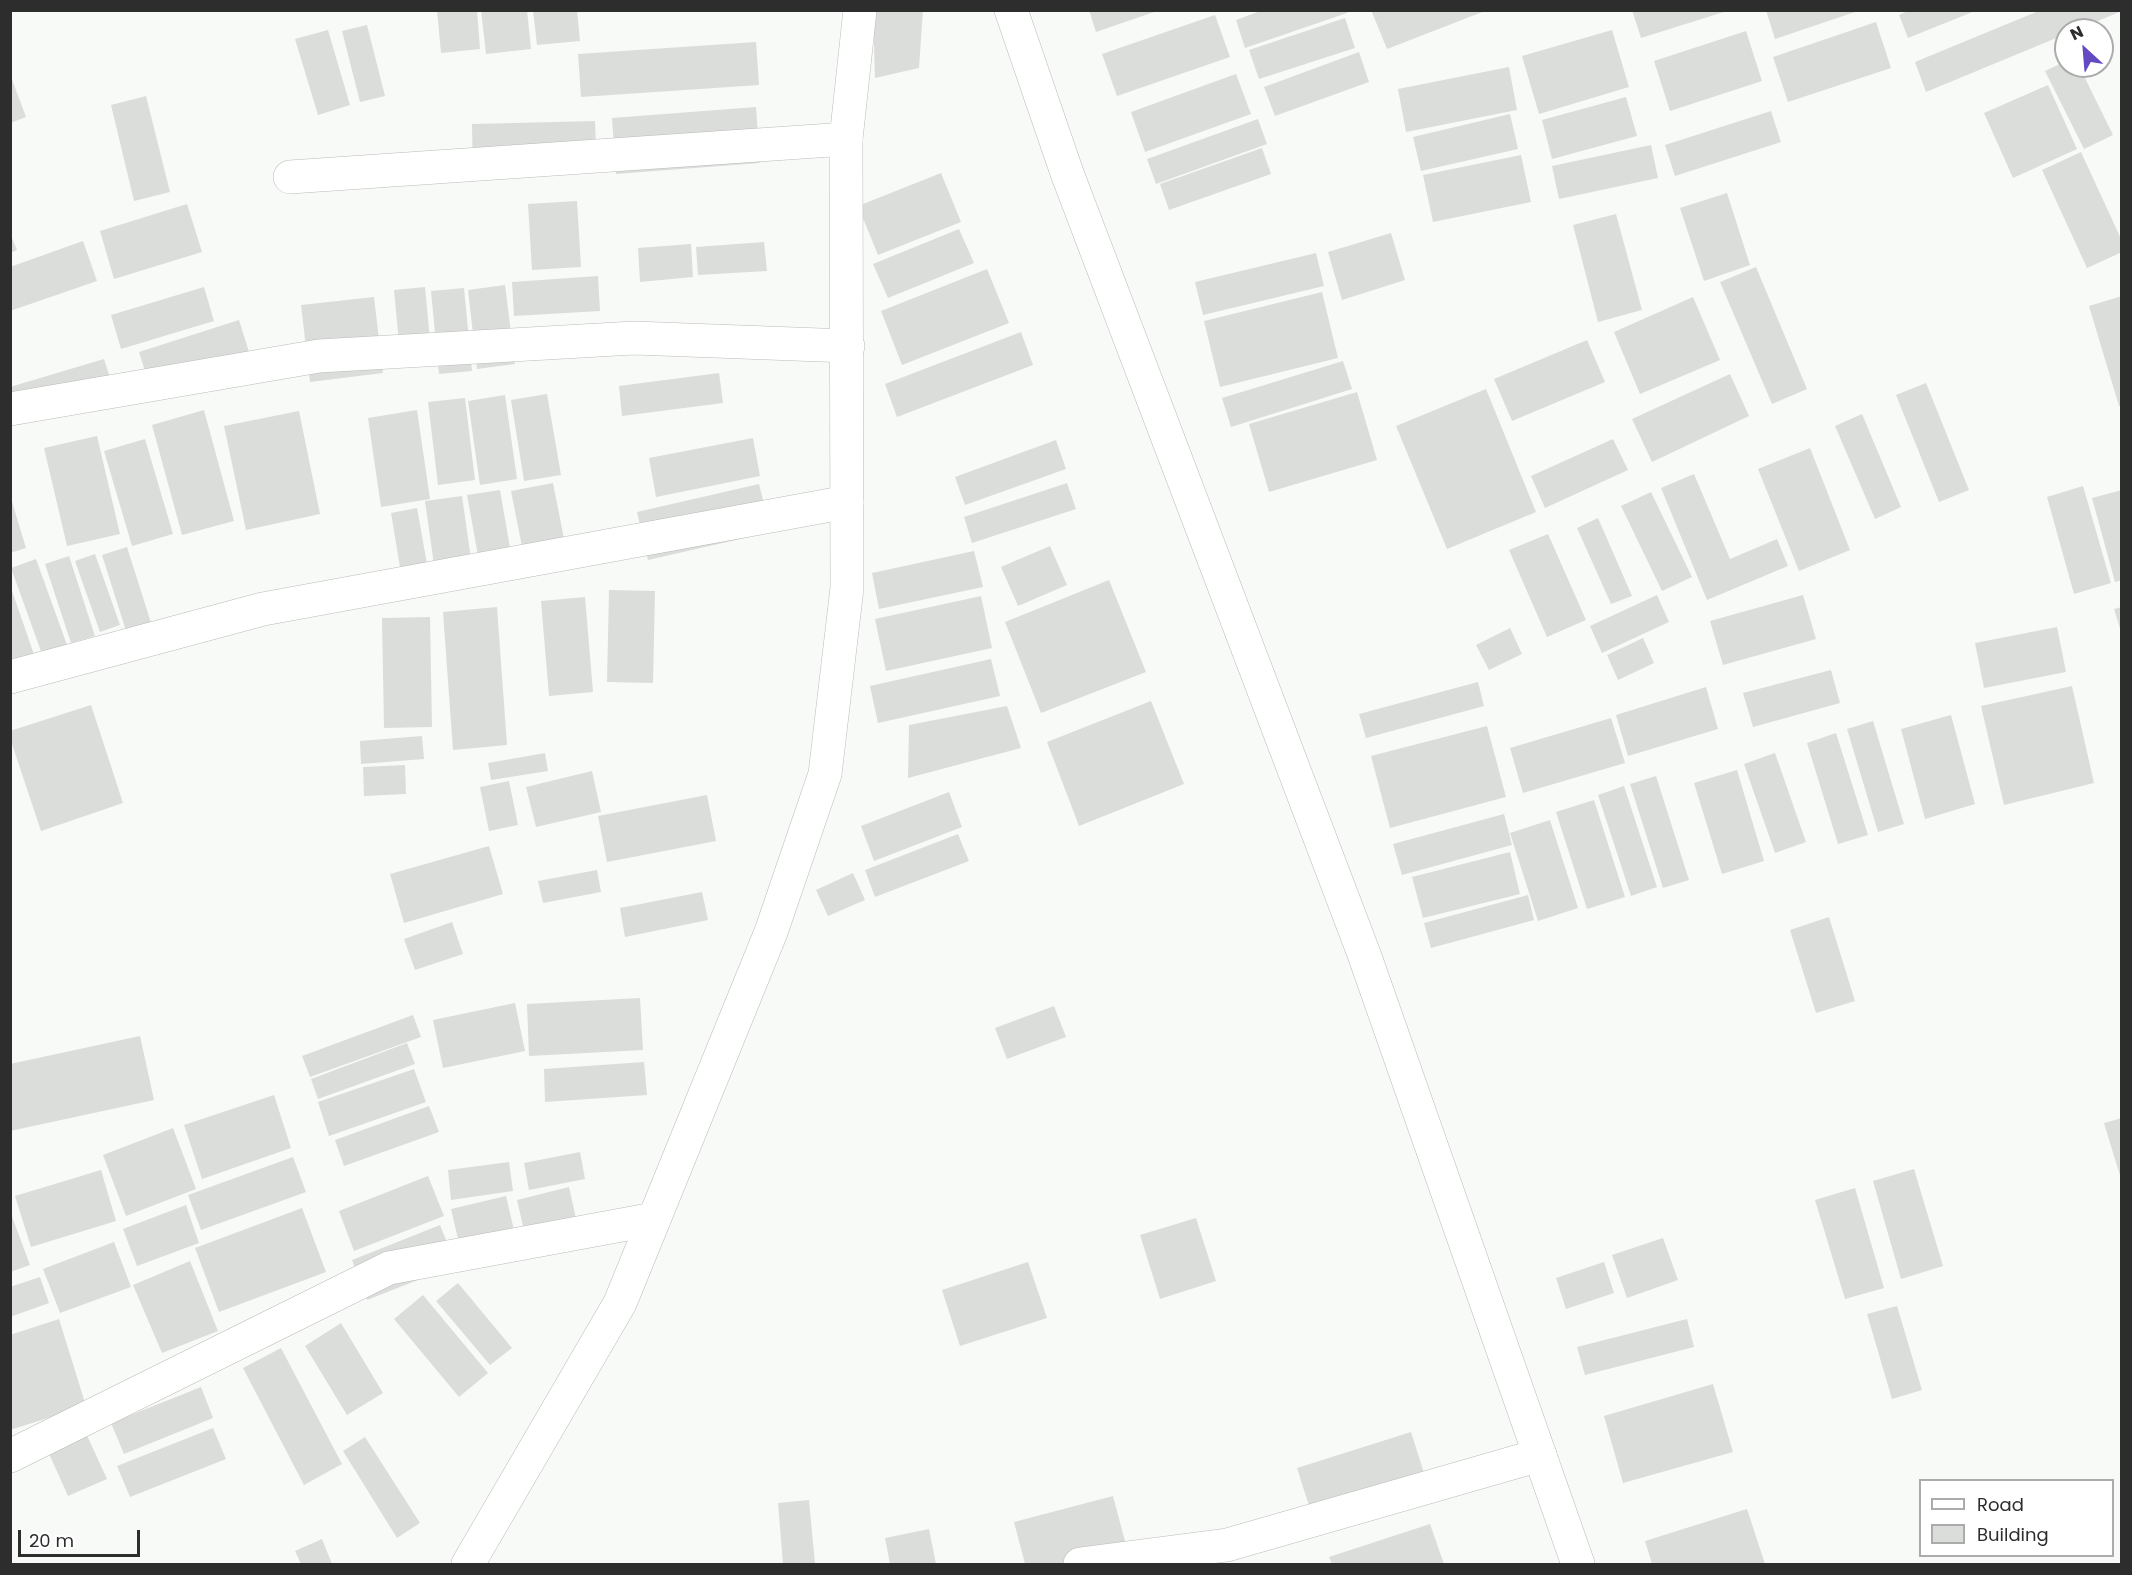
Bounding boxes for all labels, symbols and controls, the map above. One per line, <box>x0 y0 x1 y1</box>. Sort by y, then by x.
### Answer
north arrow <box>2054 18 2114 78</box>
text: N <box>2066 20 2087 46</box>
legend <box>1919 1479 2114 1557</box>
text: Road <box>1977 1492 2024 1517</box>
scale bar <box>21 1518 142 1556</box>
text: Building <box>1977 1522 2049 1547</box>
text: 20 m <box>29 1528 74 1553</box>

